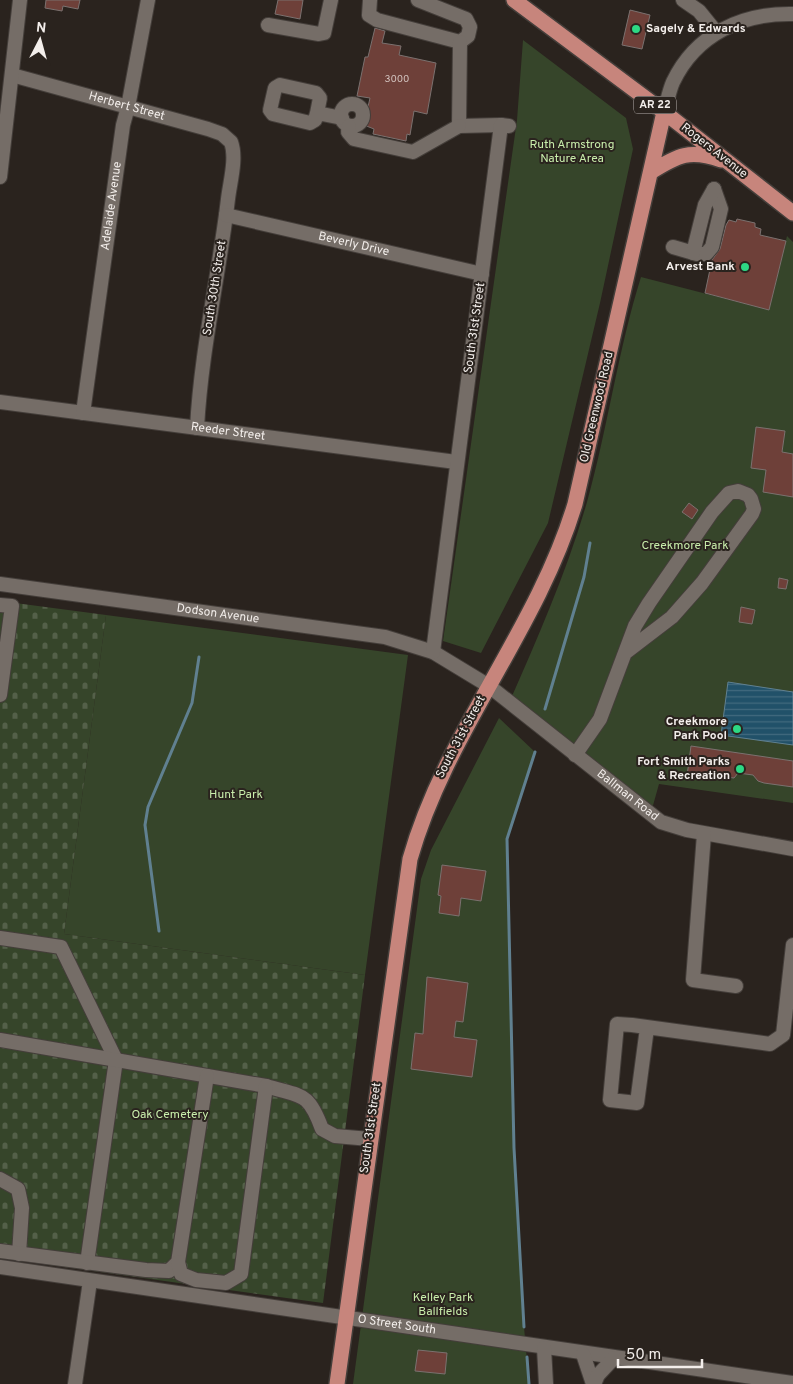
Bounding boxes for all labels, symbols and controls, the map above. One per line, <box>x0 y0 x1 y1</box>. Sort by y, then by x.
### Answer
north arrow <box>15 15 65 65</box>
text: N <box>35 20 47 38</box>
place label: Sagely & Edwards <box>646 21 746 37</box>
marker: Sagely & Edwards <box>630 23 642 35</box>
house number: 3000 <box>384 73 410 86</box>
street label: Herbert Street <box>87 88 167 125</box>
road number: AR 22 <box>634 96 676 114</box>
street label: Rogers Avenue <box>677 120 751 182</box>
park label: Ruth Armstrong Nature Area <box>529 137 615 167</box>
street label: Adelaide Avenue <box>98 161 126 251</box>
street label: Beverly Drive <box>317 229 391 260</box>
street label: South 30th Street <box>200 239 230 337</box>
place label: Arvest Bank <box>666 259 735 275</box>
marker: Arvest Bank <box>739 261 751 273</box>
street label: South 31st Street <box>461 282 489 374</box>
street label: Old Greenwood Road <box>576 350 618 464</box>
street label: Reeder Street <box>190 419 266 445</box>
park label: Creekmore Park <box>641 538 729 554</box>
street label: Dodson Avenue <box>176 600 260 628</box>
street label: South 31st Street <box>432 693 490 781</box>
place label: Creekmore Park Pool <box>666 714 727 744</box>
marker: Creekmore Park Pool <box>731 723 743 735</box>
place label: Fort Smith Parks & Recreation <box>637 754 730 784</box>
marker: Fort Smith Parks & Recreation <box>734 763 746 775</box>
street label: Ballman Road <box>593 766 662 825</box>
park label: Hunt Park <box>209 787 263 803</box>
street label: South 31st Street <box>357 1082 385 1174</box>
park label: Oak Cemetery <box>131 1107 209 1123</box>
park label: Kelley Park Ballfields <box>413 1290 473 1320</box>
street label: O Street South <box>357 1311 437 1339</box>
scale bar <box>618 1336 702 1368</box>
text: 50 m <box>626 1346 661 1365</box>

